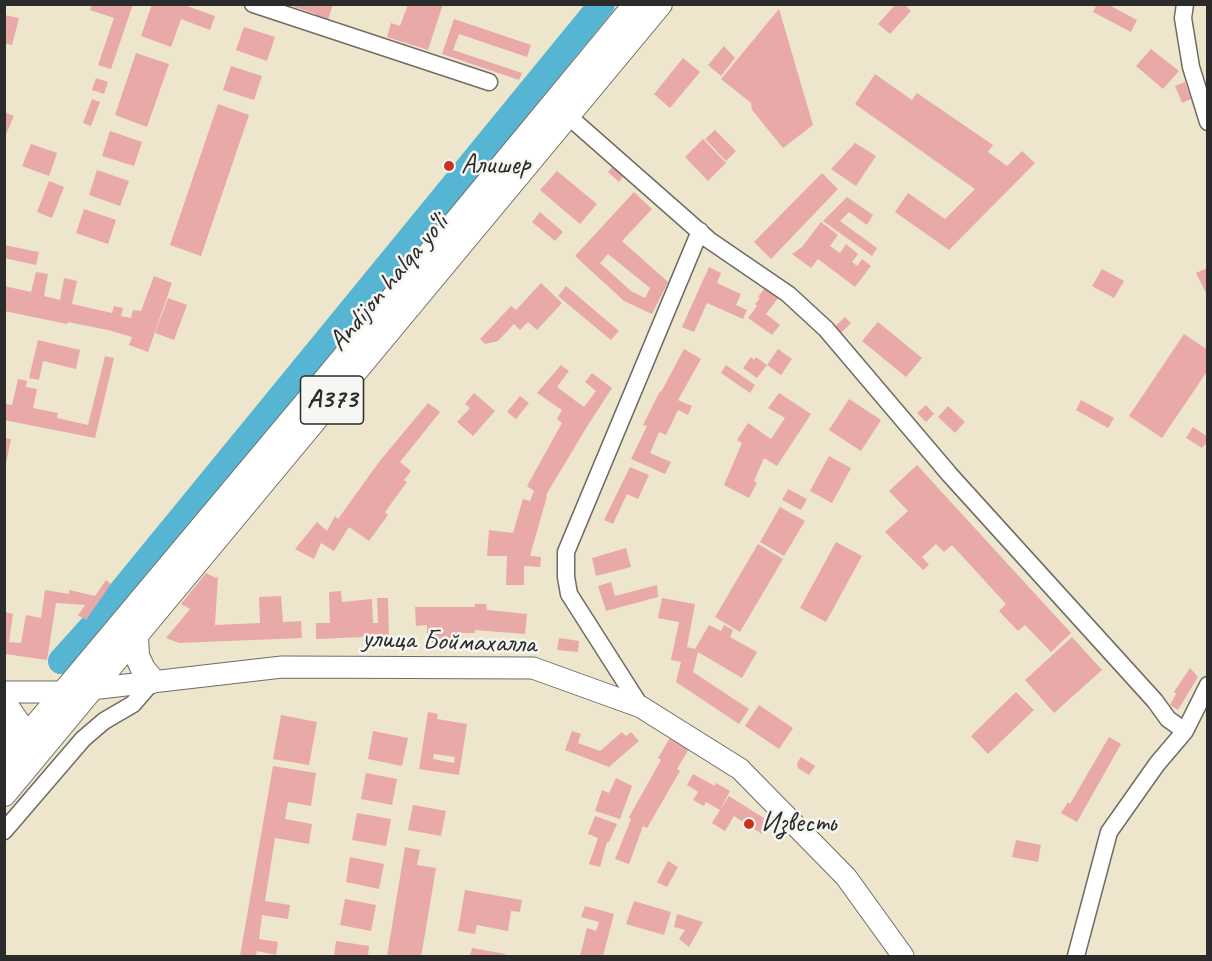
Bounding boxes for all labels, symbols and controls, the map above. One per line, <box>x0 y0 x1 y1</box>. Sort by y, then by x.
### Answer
place label: Алишер <box>461 149 530 183</box>
marker: Алишер <box>442 159 456 173</box>
street label: Andijon halqa yo‘li <box>322 208 456 358</box>
road number: A373 <box>300 376 364 424</box>
street label: улица Боймахалла <box>361 622 537 662</box>
place label: Известь <box>761 807 836 841</box>
marker: Известь <box>742 817 756 831</box>

